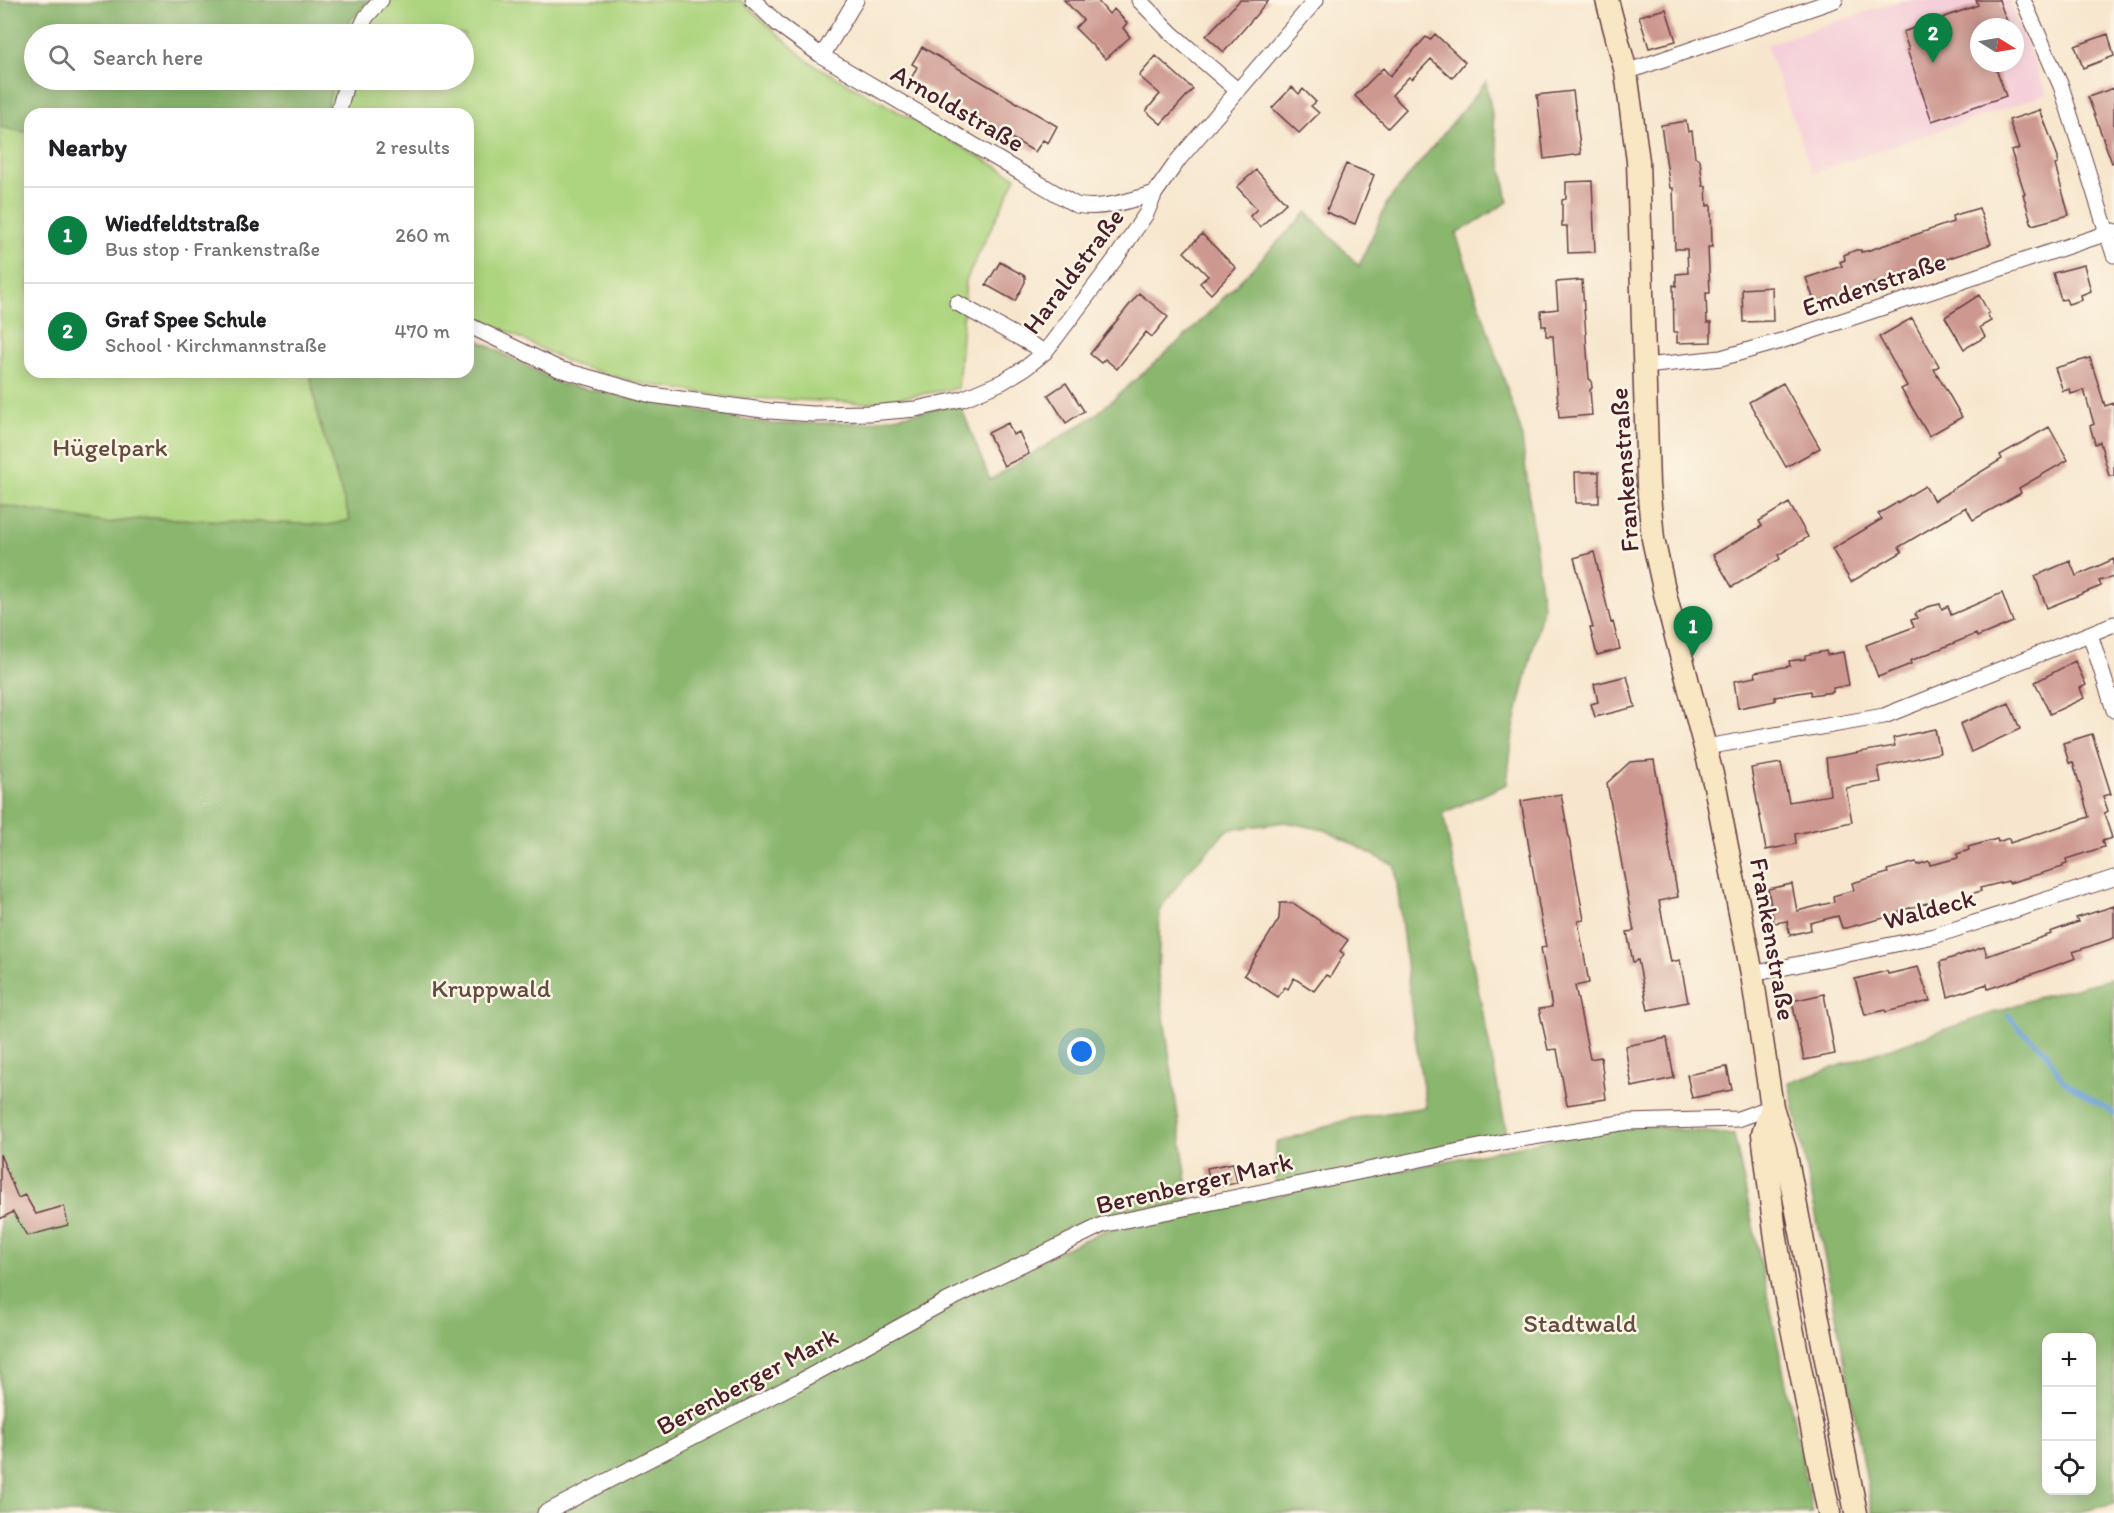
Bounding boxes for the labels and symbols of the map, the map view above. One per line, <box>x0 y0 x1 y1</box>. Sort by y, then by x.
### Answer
pin: 2 <box>1914 14 1952 63</box>
north arrow <box>1970 18 2024 72</box>
street label: Arnoldstraße <box>886 57 1030 159</box>
street label: Haraldstraße <box>1015 202 1131 340</box>
street label: Emdenstraße <box>1798 244 1950 324</box>
street label: Frankenstraße <box>1602 387 1646 553</box>
park label: Hügelpark <box>52 431 168 463</box>
pin: 1 <box>1674 606 1712 656</box>
street label: Frankenstraße <box>1743 855 1803 1023</box>
street label: Waldeck <box>1879 881 1979 937</box>
park label: Kruppwald <box>431 972 551 1004</box>
your location <box>1067 1037 1096 1066</box>
street label: Berenberger Mark <box>1093 1145 1295 1221</box>
park label: Stadtwald <box>1523 1307 1637 1339</box>
street label: Berenberger Mark <box>651 1320 843 1442</box>

